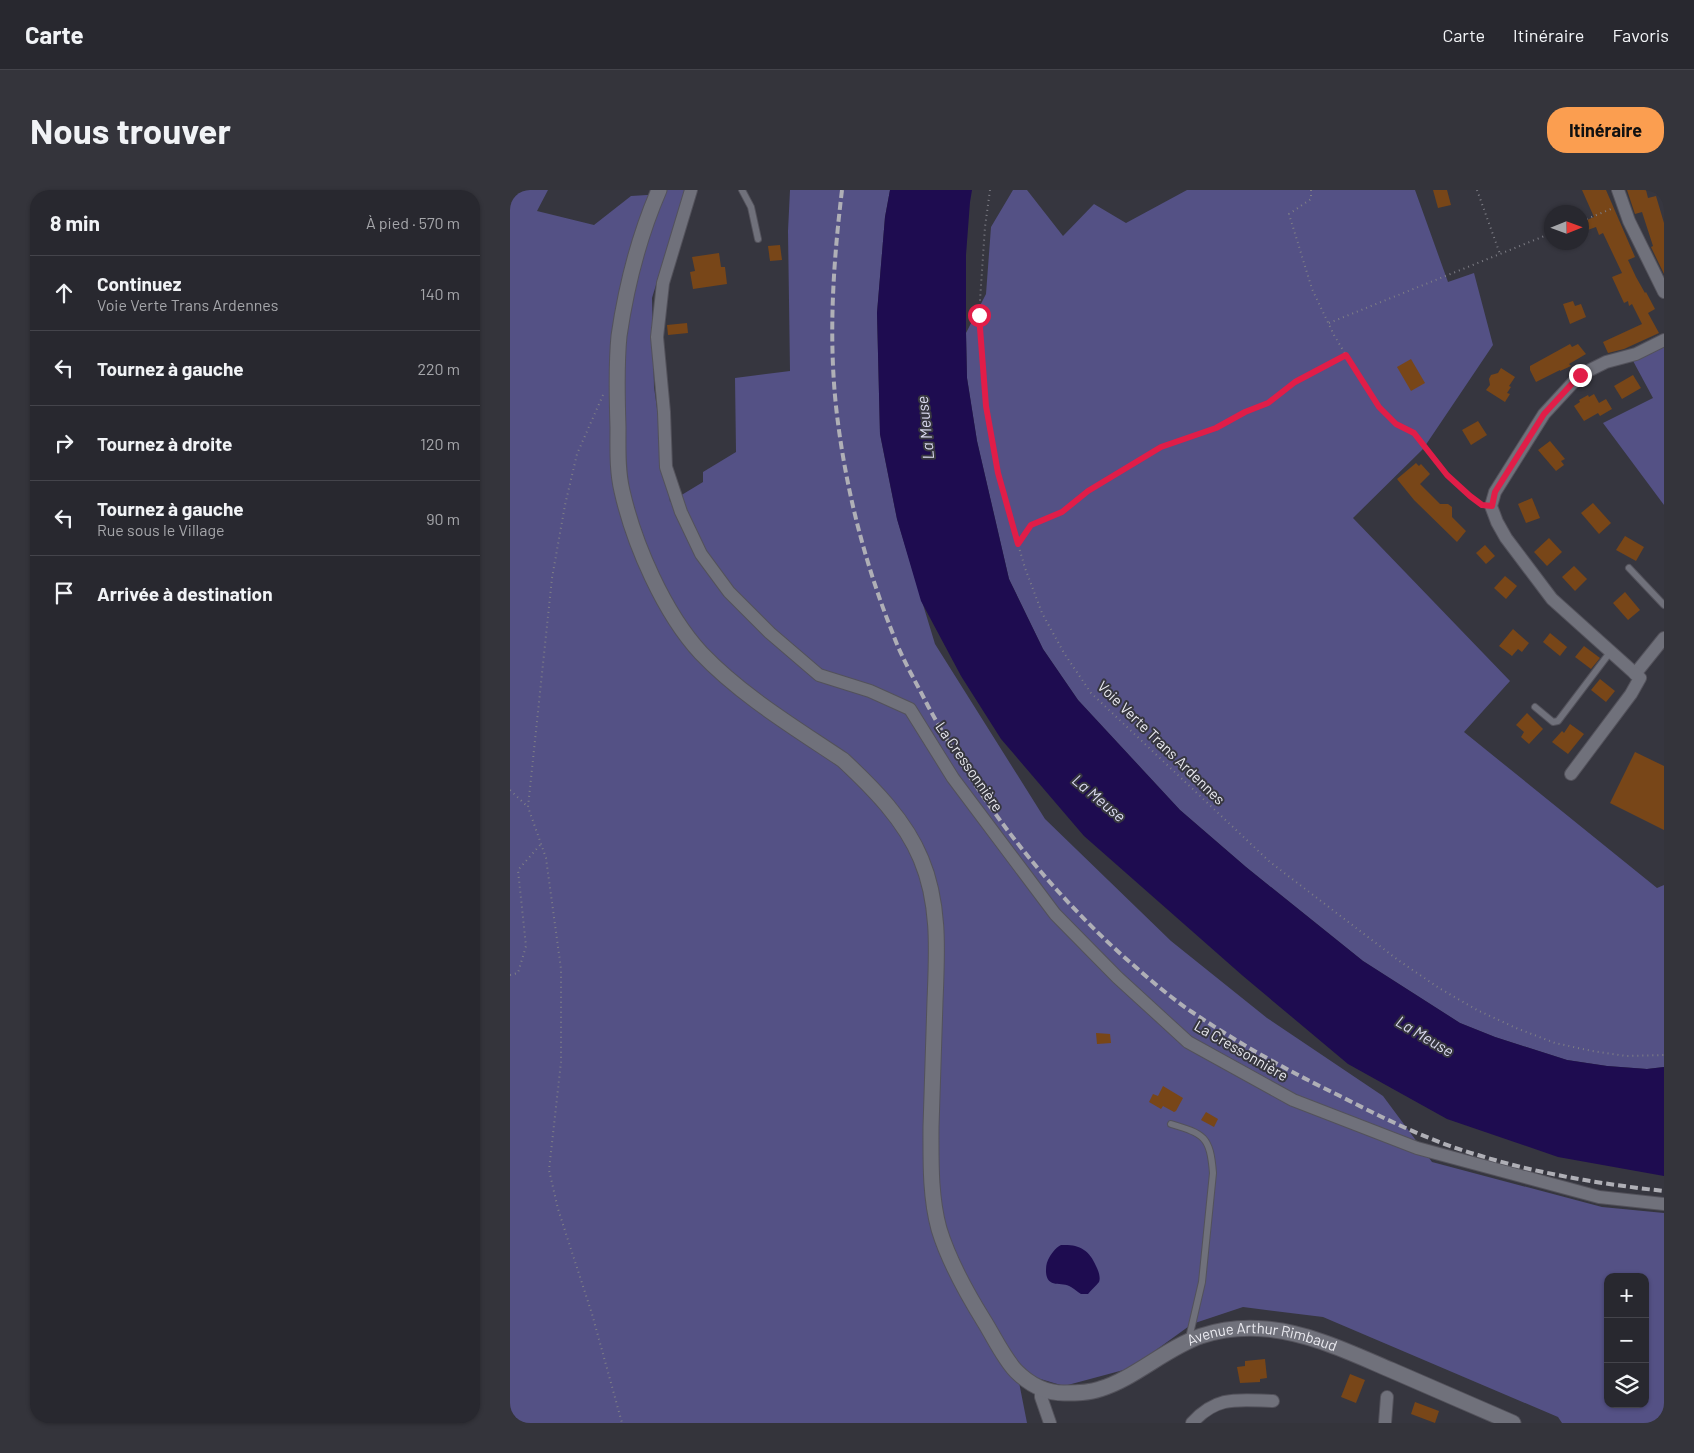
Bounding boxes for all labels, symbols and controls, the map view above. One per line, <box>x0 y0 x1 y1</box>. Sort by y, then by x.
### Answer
text: Carte <box>25 20 84 49</box>
text: Carte <box>1442 24 1485 46</box>
text: Itinéraire <box>1513 24 1584 46</box>
text: Favoris <box>1612 24 1669 46</box>
button: Itinéraire <box>1547 107 1664 153</box>
text: Nous trouver <box>30 109 231 151</box>
north arrow <box>1544 205 1589 250</box>
text: 8 min <box>50 210 100 235</box>
text: À pied · 570 m <box>366 213 460 232</box>
text: Continuez <box>97 272 181 295</box>
icon: ahead <box>50 279 78 307</box>
text: 140 m <box>420 284 460 303</box>
text: Voie Verte Trans Ardennes <box>97 295 278 314</box>
route start <box>968 304 991 327</box>
icon: left <box>50 354 78 382</box>
text: Tournez à gauche <box>97 357 244 380</box>
text: 220 m <box>417 359 460 378</box>
route end <box>1569 364 1592 387</box>
water label: La Meuse <box>912 395 937 461</box>
icon: right <box>50 429 78 457</box>
text: Tournez à droite <box>97 432 233 455</box>
text: 120 m <box>420 434 460 453</box>
text: Tournez à gauche <box>97 497 244 520</box>
icon: left <box>50 504 78 532</box>
text: 90 m <box>426 509 460 528</box>
text: Rue sous le Village <box>97 520 225 539</box>
icon: arrive <box>50 579 78 607</box>
text: Arrivée à destination <box>97 582 273 605</box>
street label: Voie Verte Trans Ardennes <box>1094 677 1229 808</box>
street label: La Cressonnière <box>932 718 1007 815</box>
water label: La Meuse <box>1069 770 1130 825</box>
water label: La Meuse <box>1393 1011 1458 1060</box>
street label: La Cressonnière <box>1191 1016 1292 1084</box>
map controls <box>1604 1273 1649 1408</box>
button: + <box>1604 1273 1649 1318</box>
street label: Avenue Arthur Rimbaud <box>1184 1318 1340 1354</box>
button: − <box>1604 1318 1649 1363</box>
button: layers <box>1604 1363 1649 1408</box>

